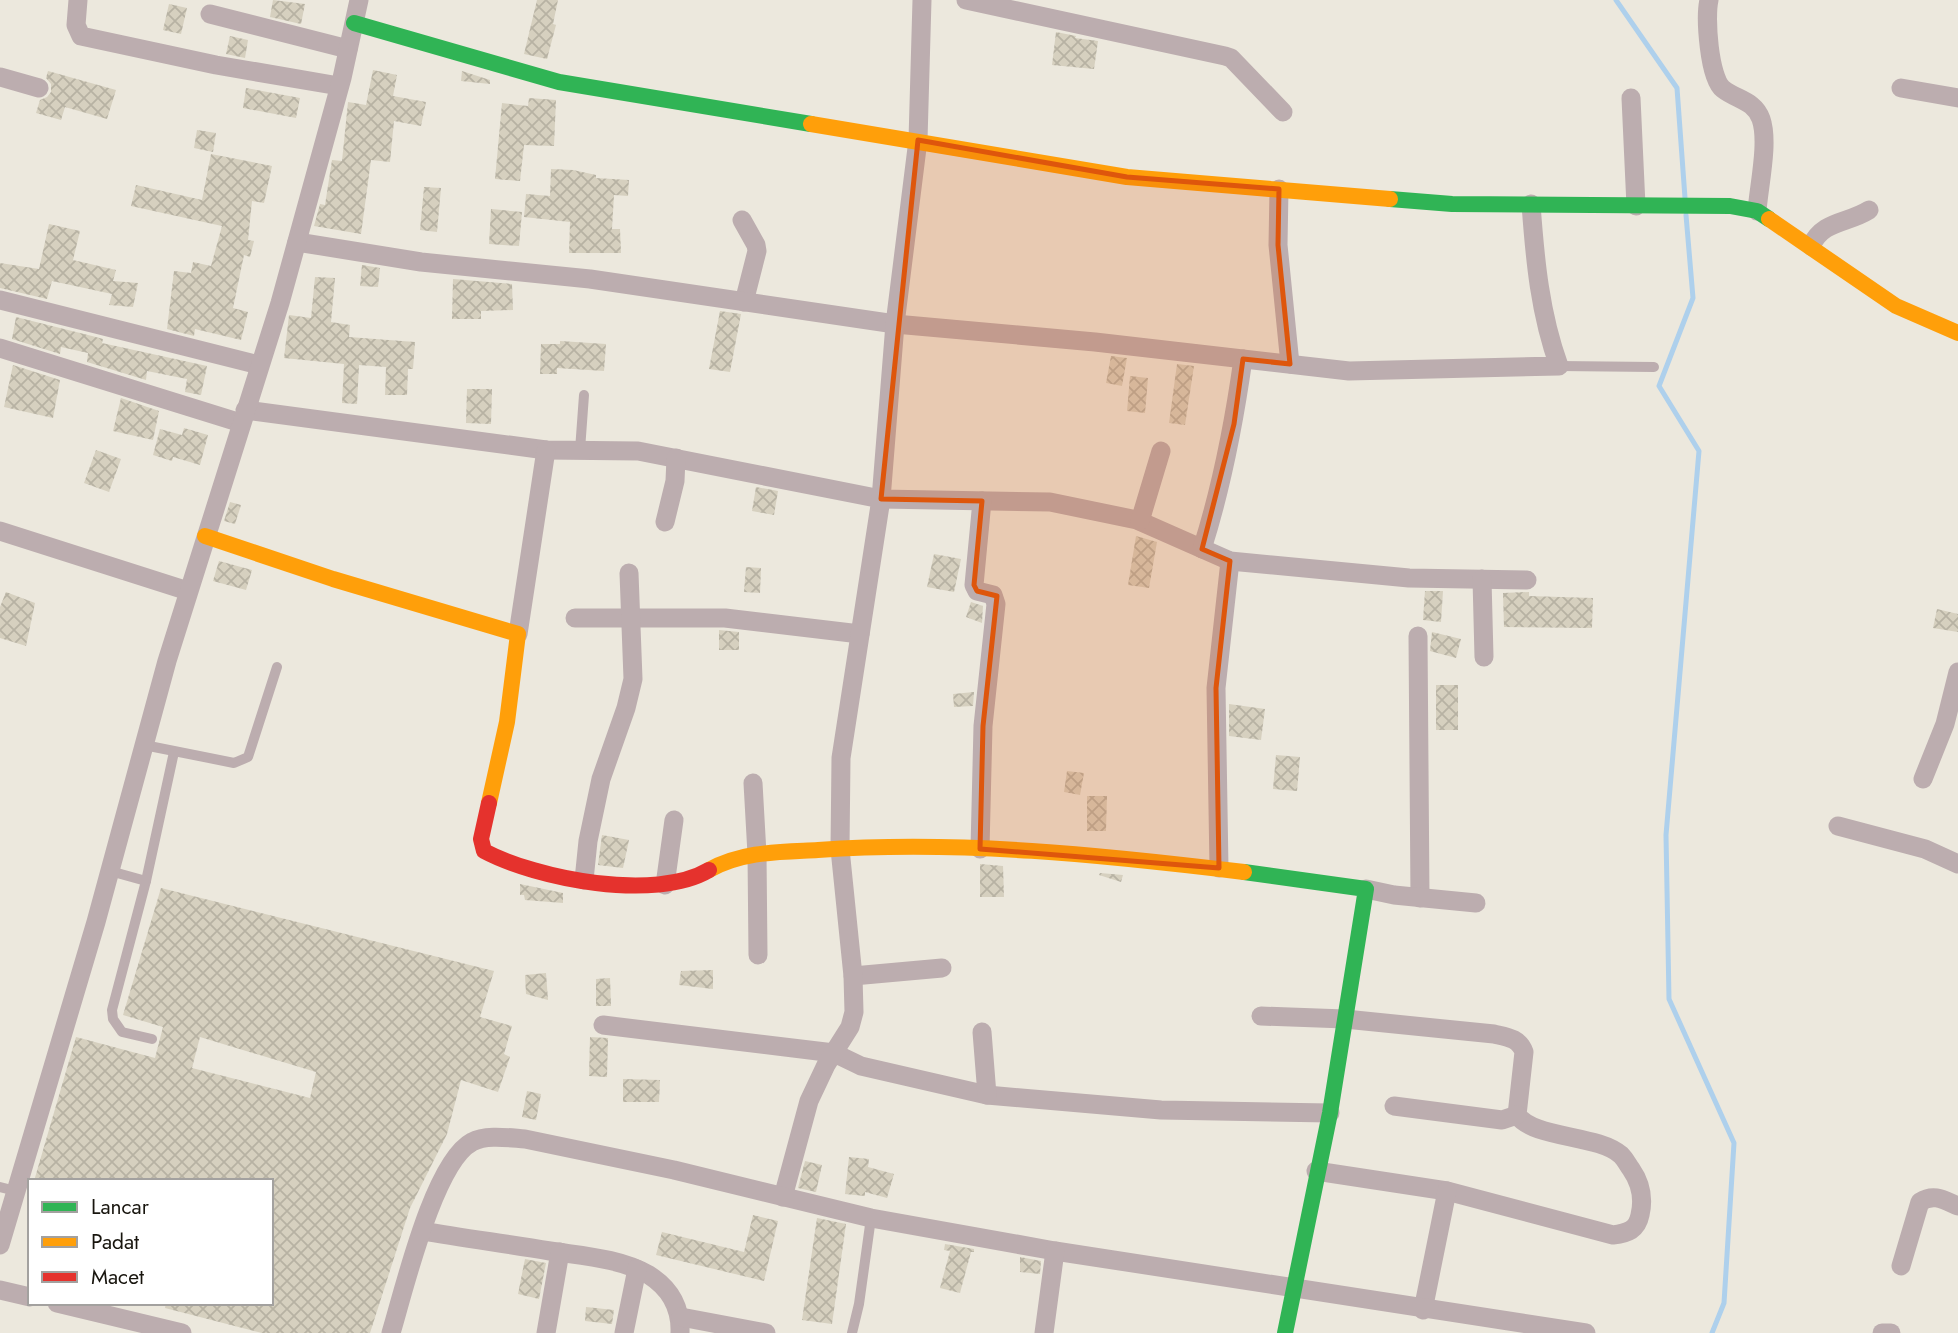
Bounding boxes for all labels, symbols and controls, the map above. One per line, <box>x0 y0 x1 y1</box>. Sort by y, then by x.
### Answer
legend <box>28 1179 273 1305</box>
text: Lancar <box>91 1192 150 1222</box>
text: Padat <box>91 1227 139 1257</box>
text: Macet <box>91 1262 144 1292</box>

